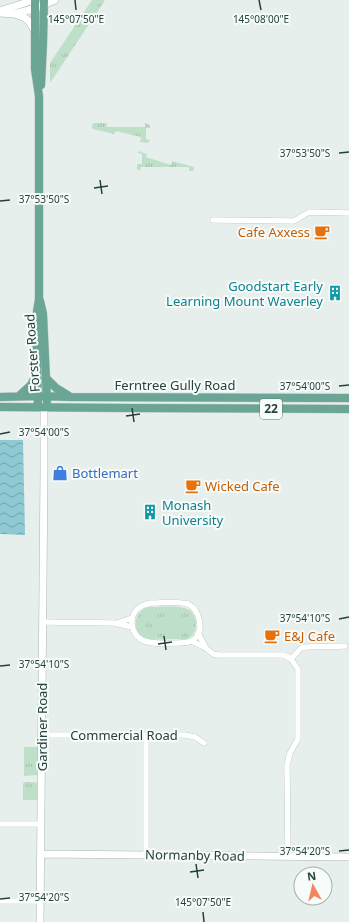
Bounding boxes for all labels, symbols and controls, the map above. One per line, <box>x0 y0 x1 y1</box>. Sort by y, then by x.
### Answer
text: 145°07'50"E <box>48 12 104 26</box>
text: 145°08'00"E <box>233 12 289 26</box>
text: 37°53'50"S <box>280 146 331 160</box>
text: 37°53'50"S <box>19 192 70 206</box>
place label: Cafe Axxess <box>238 223 310 241</box>
cafe icon: Cafe Axxess <box>313 223 331 241</box>
place label: Goodstart Early Learning Mount Waverley <box>166 277 323 310</box>
building icon: Goodstart Early Learning Mount Waverley <box>326 284 344 302</box>
street label: Forster Road <box>20 313 44 393</box>
street label: Ferntree Gully Road <box>115 376 235 394</box>
text: 37°54'00"S <box>280 379 331 393</box>
road number: 22 <box>260 399 282 419</box>
text: 37°54'00"S <box>19 425 70 439</box>
shop icon: Bottlemart <box>51 464 69 482</box>
place label: Bottlemart <box>72 464 138 482</box>
cafe icon: Wicked Cafe <box>184 477 202 495</box>
place label: Wicked Cafe <box>205 477 280 495</box>
place label: Monash University <box>162 496 223 529</box>
building icon: Monash University <box>141 503 159 521</box>
text: 37°54'10"S <box>280 611 331 625</box>
cafe icon: E&J Cafe <box>263 627 281 645</box>
place label: E&J Cafe <box>284 627 335 645</box>
text: 37°54'10"S <box>19 657 70 671</box>
street label: Gardiner Road <box>33 683 51 771</box>
street label: Commercial Road <box>70 726 178 744</box>
text: 37°54'20"S <box>280 844 331 858</box>
street label: Normanby Road <box>145 845 245 865</box>
north arrow <box>293 866 333 906</box>
text: N <box>306 868 317 884</box>
text: 37°54'20"S <box>19 890 70 904</box>
text: 145°07'50"E <box>175 895 231 909</box>

